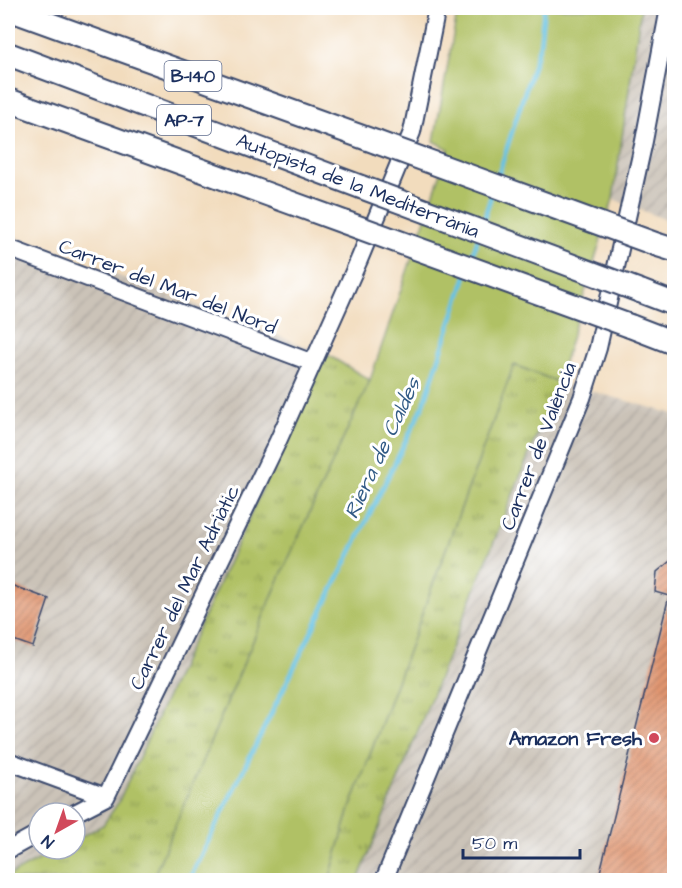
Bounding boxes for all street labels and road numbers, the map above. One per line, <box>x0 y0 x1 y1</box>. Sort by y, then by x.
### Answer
road number: B-140 <box>164 61 222 91</box>
road number: AP-7 <box>157 105 211 135</box>
street label: Autopista de la Mediterrània <box>232 127 483 245</box>
street label: Carrer del Mar del Nord <box>55 232 281 341</box>
street label: Carrer de València <box>494 358 584 534</box>
street label: Carrer del Mar Adriàtic <box>123 480 247 695</box>

